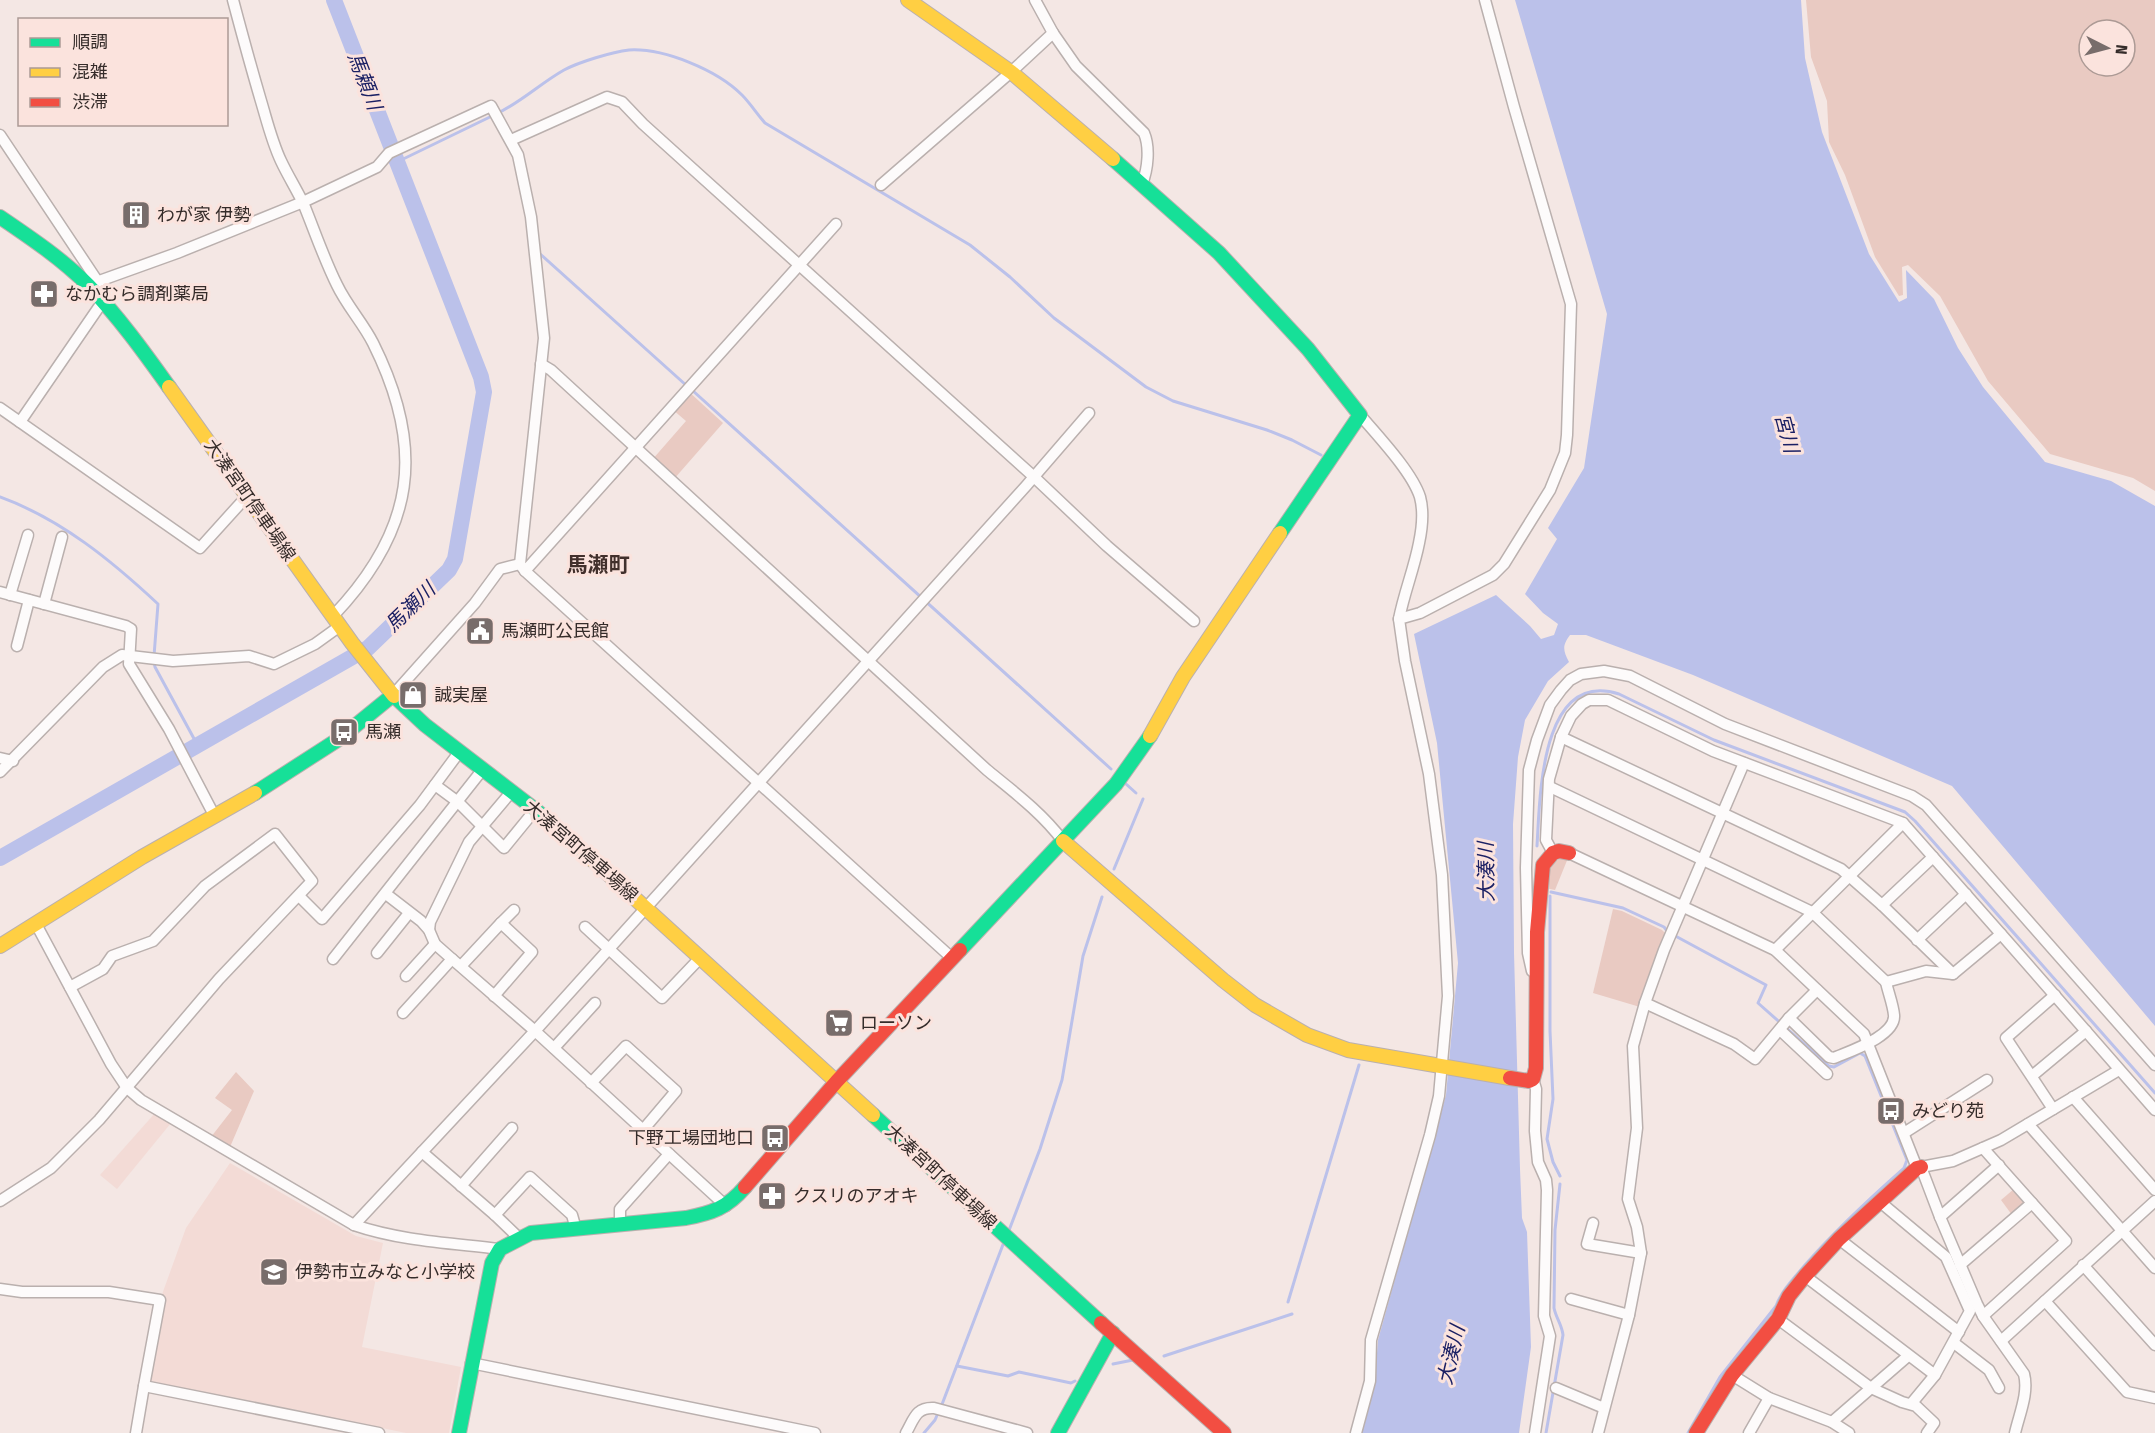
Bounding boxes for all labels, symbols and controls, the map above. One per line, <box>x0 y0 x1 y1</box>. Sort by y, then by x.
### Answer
legend <box>18 18 228 126</box>
north arrow <box>2077 18 2137 78</box>
text: 順調 <box>72 31 108 53</box>
text: N <box>2111 44 2131 55</box>
water label: 馬頼川 <box>343 49 388 115</box>
text: 混雑 <box>72 61 108 83</box>
text: 渋滞 <box>72 91 108 113</box>
building icon: わが家 伊勢 <box>120 199 152 231</box>
place label: わが家 伊勢 <box>157 204 251 226</box>
pharmacy icon: なかむら調剤薬局 <box>28 278 60 310</box>
place label: なかむら調剤薬局 <box>65 283 209 305</box>
water label: 宮川 <box>1770 411 1804 457</box>
street label: 大湊宮町停車場線 <box>200 435 300 565</box>
district label: 馬瀬町 <box>567 552 630 578</box>
water label: 馬瀬川 <box>380 576 441 636</box>
public building icon: 馬瀬町公民館 <box>464 615 496 647</box>
place label: 馬瀬町公民館 <box>501 620 609 642</box>
shop icon: 誠実屋 <box>397 679 429 711</box>
place label: 誠実屋 <box>434 684 488 706</box>
bus stop icon: 馬瀬 <box>328 716 360 748</box>
place label: 馬瀬 <box>365 721 401 743</box>
street label: 大湊宮町停車場線 <box>519 795 643 907</box>
water label: 大湊川 <box>1473 840 1499 902</box>
supermarket icon: ローソン <box>823 1007 855 1039</box>
place label: ローソン <box>860 1012 932 1034</box>
bus stop icon: みどり苑 <box>1875 1095 1907 1127</box>
place label: みどり苑 <box>1912 1100 1984 1122</box>
street label: 大湊宮町停車場線 <box>881 1120 1001 1234</box>
bus stop icon: 下野工場団地口 <box>759 1122 791 1154</box>
place label: 下野工場団地口 <box>628 1127 754 1149</box>
pharmacy icon: クスリのアオキ <box>756 1180 788 1212</box>
place label: クスリのアオキ <box>793 1185 918 1207</box>
school or university icon: 伊勢市立みなと小学校 <box>258 1256 290 1288</box>
place label: 伊勢市立みなと小学校 <box>295 1261 475 1283</box>
water label: 大湊川 <box>1433 1321 1470 1387</box>

